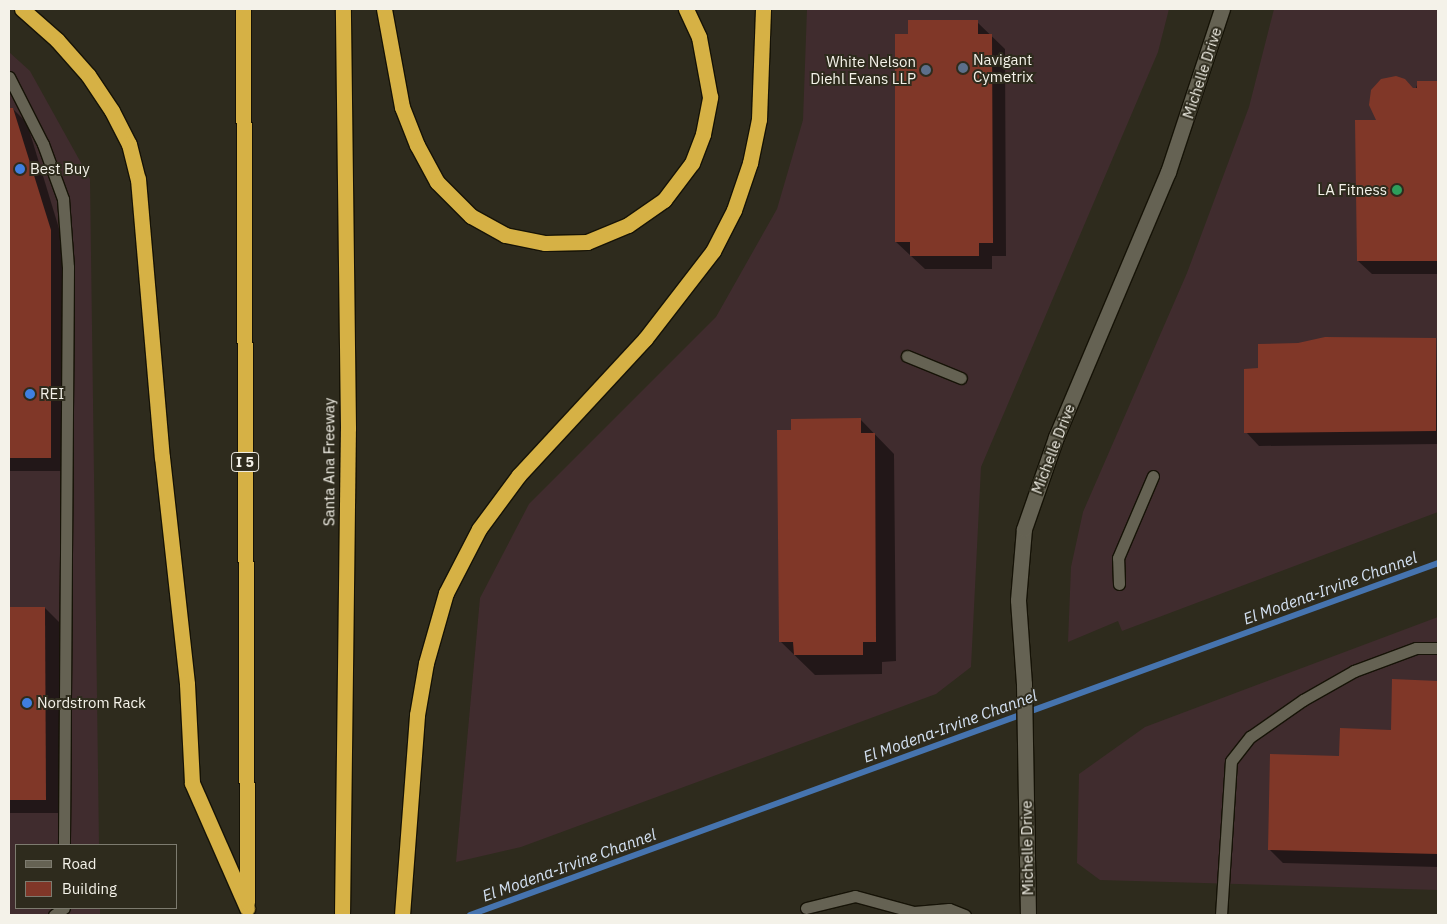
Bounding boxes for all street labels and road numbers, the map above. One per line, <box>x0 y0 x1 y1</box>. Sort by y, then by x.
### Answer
street label: Michelle Drive <box>1179 25 1225 121</box>
street label: Santa Ana Freeway <box>320 398 338 526</box>
street label: Michelle Drive <box>1028 401 1078 497</box>
road number: I 5 <box>230 451 260 474</box>
street label: Michelle Drive <box>1017 800 1037 896</box>

